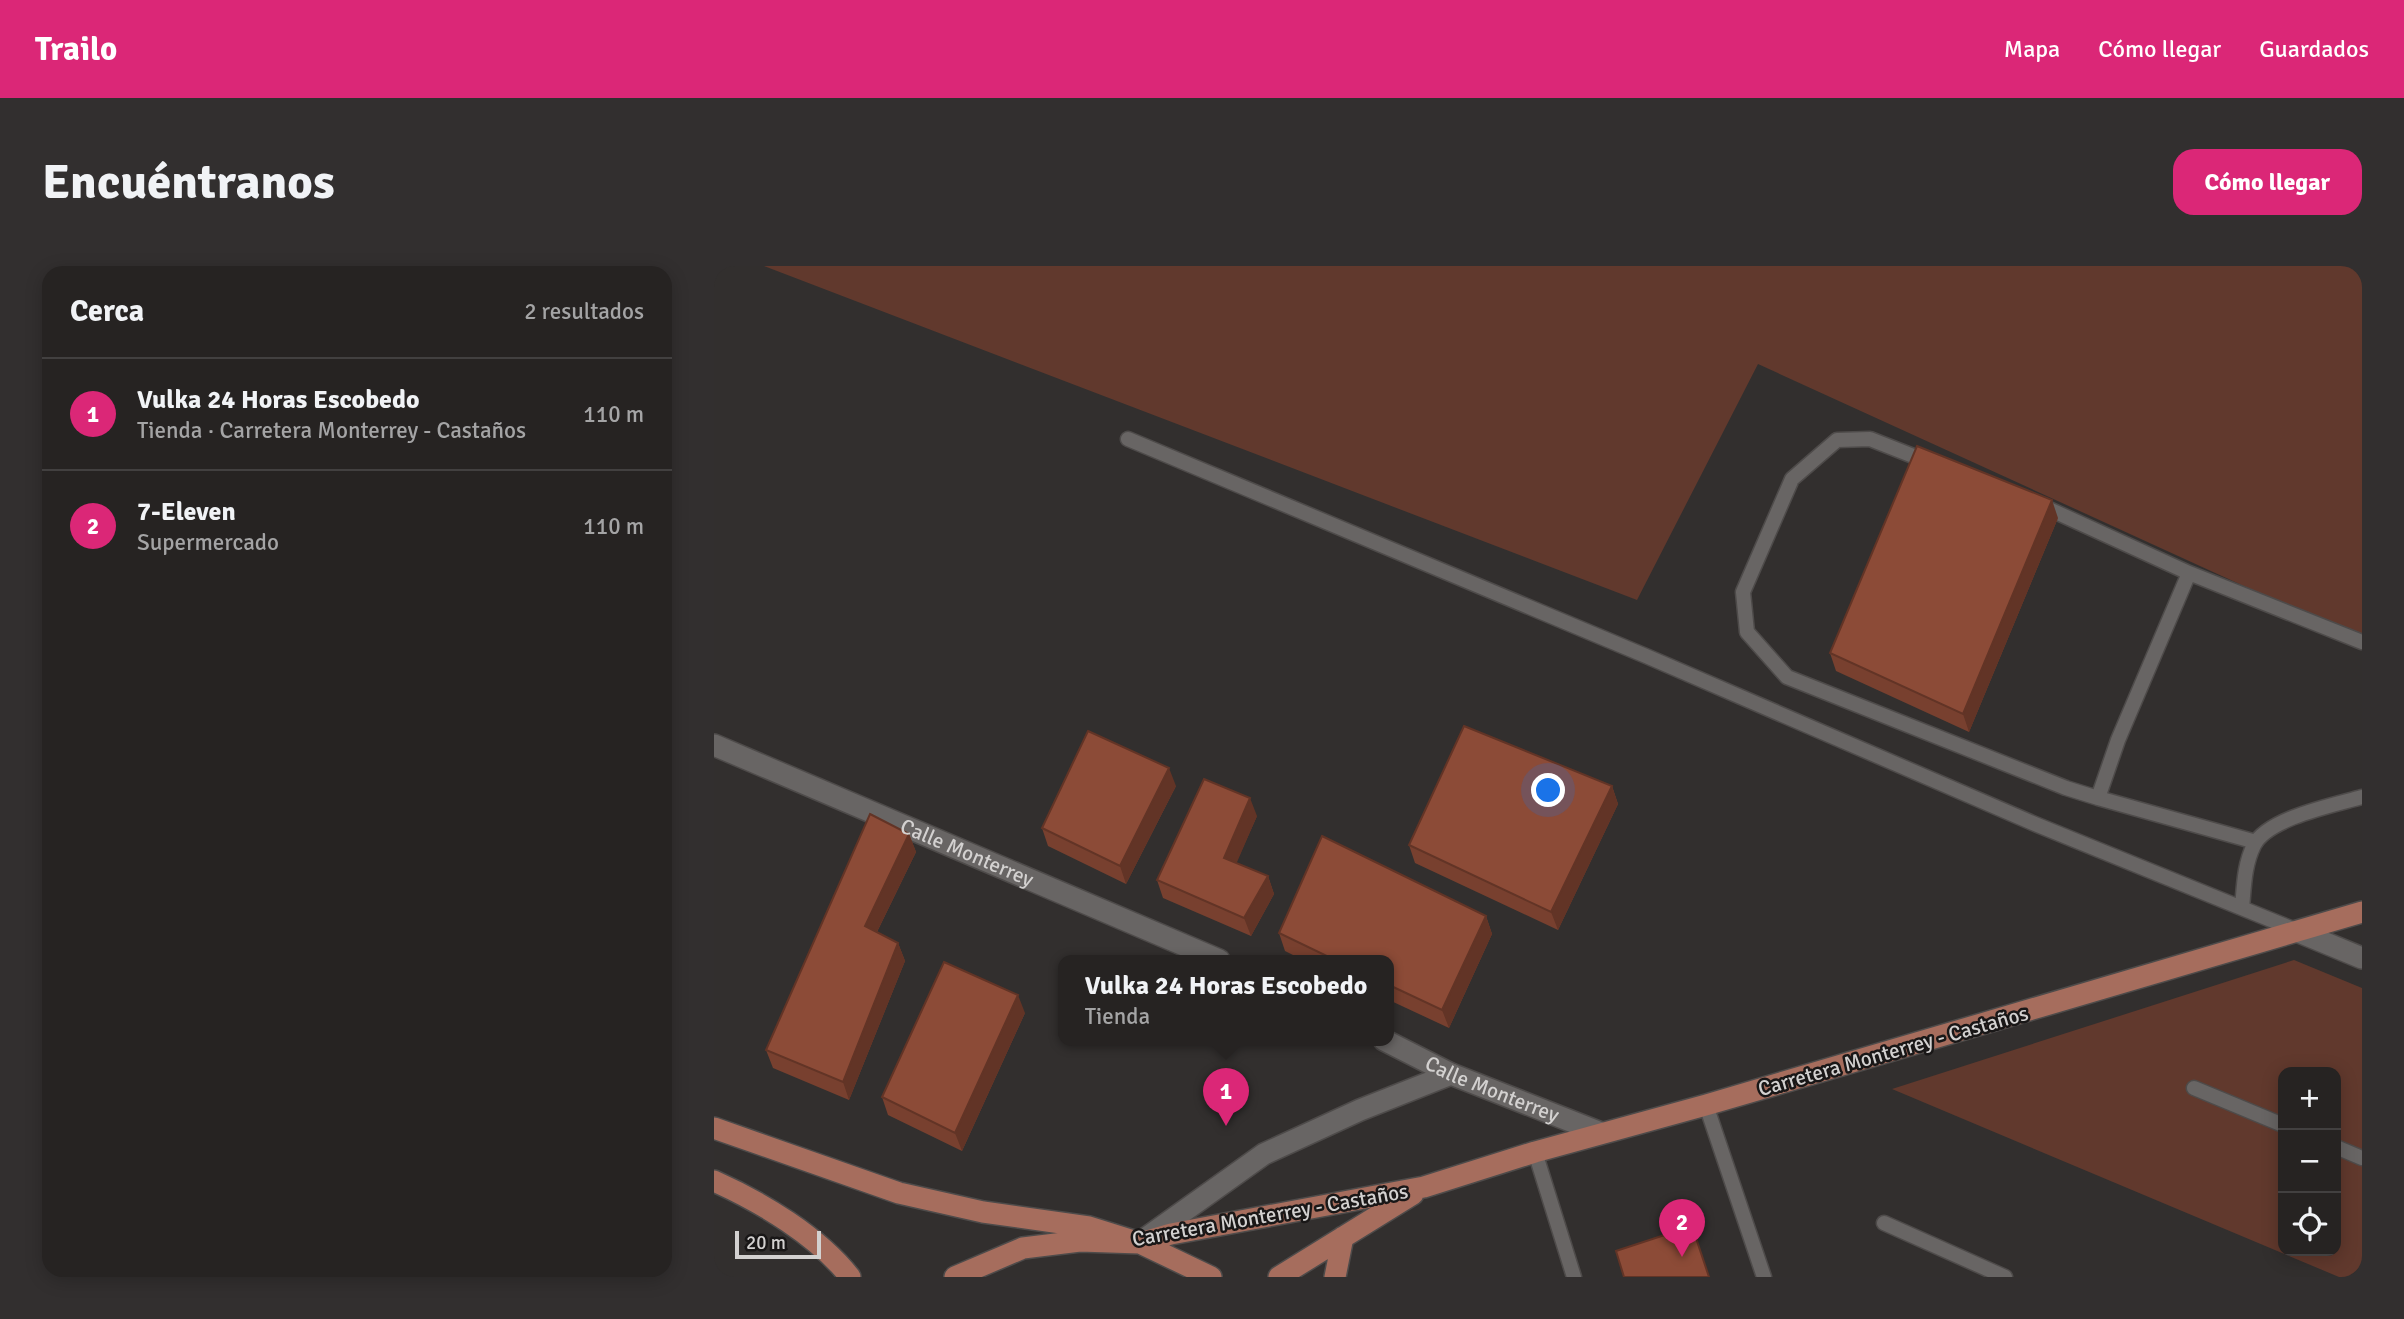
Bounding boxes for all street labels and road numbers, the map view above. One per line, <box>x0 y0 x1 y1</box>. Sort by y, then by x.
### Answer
street label: Calle Monterrey <box>896 813 1038 893</box>
street label: Carretera Monterrey - Castaños <box>1755 1000 2031 1102</box>
street label: Calle Monterrey <box>1421 1050 1563 1128</box>
street label: Carretera Monterrey - Castaños <box>1130 1178 1410 1252</box>

